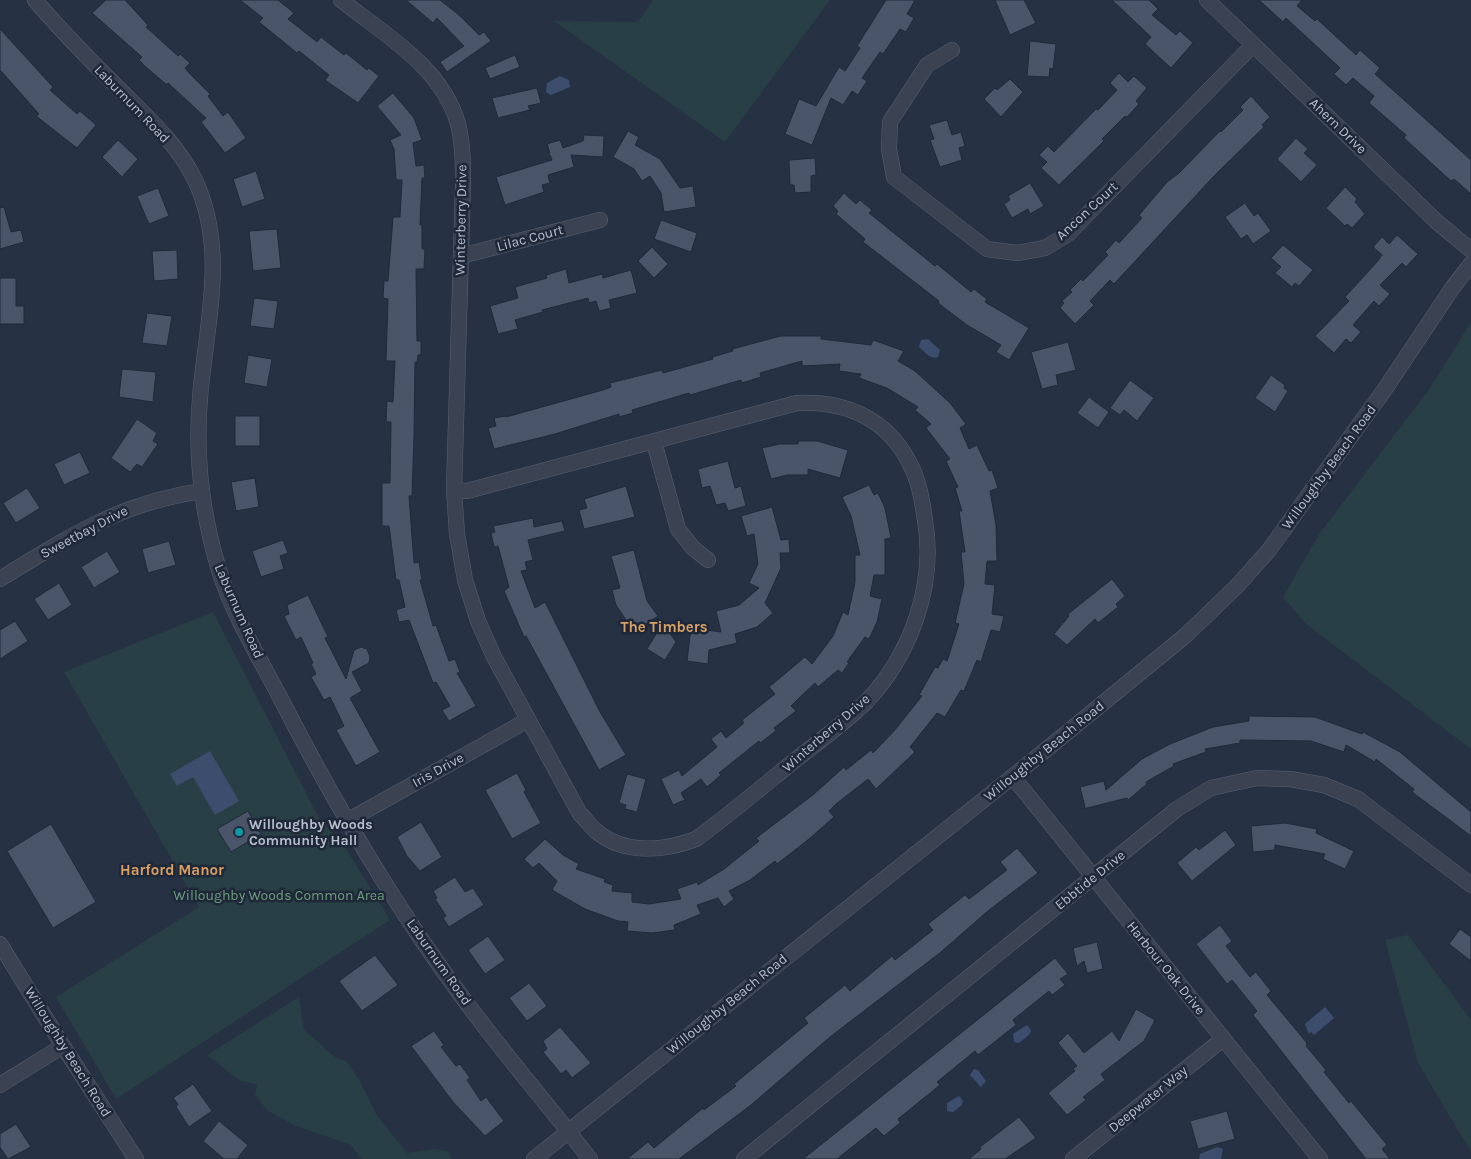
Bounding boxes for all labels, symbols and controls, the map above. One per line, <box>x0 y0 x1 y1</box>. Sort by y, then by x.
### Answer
street label: Laburnum Road <box>91 62 173 146</box>
street label: Ahern Drive <box>1306 94 1370 158</box>
street label: Winterberry Drive <box>452 164 470 276</box>
street label: Ancon Court <box>1053 178 1121 244</box>
street label: Lilac Court <box>495 221 565 255</box>
street label: Willoughby Beach Road <box>1278 401 1380 533</box>
street label: Sweetbay Drive <box>37 502 131 562</box>
street label: Laburnum Road <box>211 561 267 661</box>
district label: The Timbers <box>620 618 708 636</box>
street label: Winterberry Drive <box>779 690 873 776</box>
street label: Willoughby Beach Road <box>980 697 1108 805</box>
street label: Iris Drive <box>409 749 467 791</box>
place label: Willoughby Woods Community Hall <box>249 816 373 849</box>
marker: Willoughby Woods Community Hall <box>233 826 245 838</box>
street label: Ebbtide Drive <box>1051 847 1129 913</box>
district label: Harford Manor <box>120 861 224 879</box>
park label: Willoughby Woods Common Area <box>173 887 385 904</box>
street label: Laburnum Road <box>403 915 475 1009</box>
street label: Harbour Oak Drive <box>1123 918 1209 1018</box>
street label: Willoughby Beach Road <box>663 950 791 1058</box>
street label: Willoughby Beach Road <box>21 984 115 1120</box>
street label: Deepwater Way <box>1105 1062 1191 1136</box>

